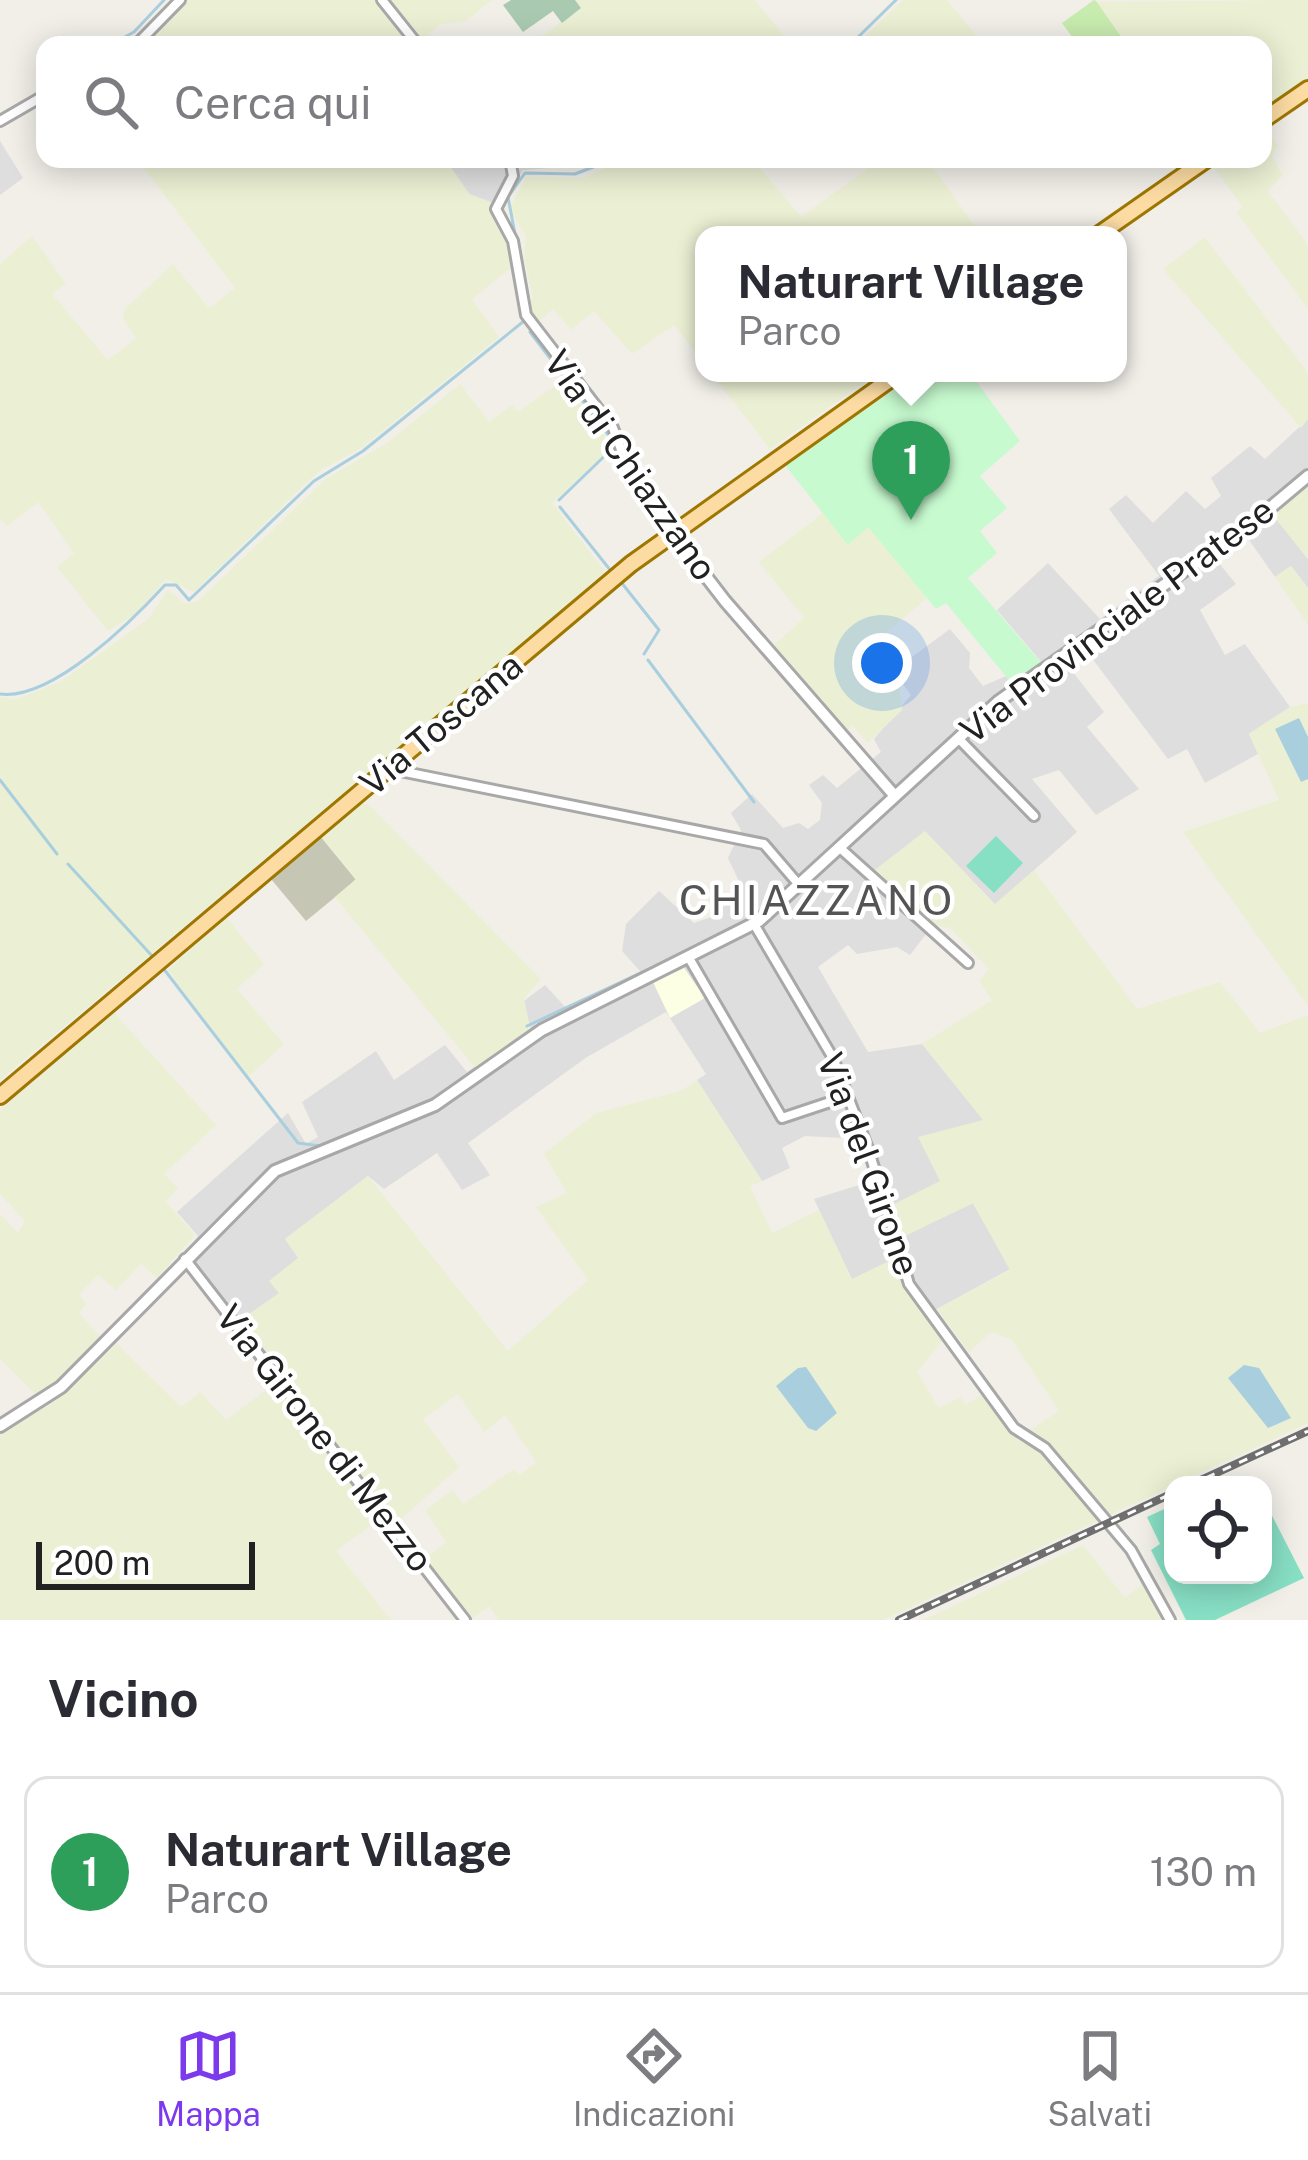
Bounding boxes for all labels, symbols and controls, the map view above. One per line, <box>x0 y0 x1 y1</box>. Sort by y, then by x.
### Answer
search box <box>36 36 1272 168</box>
icon: search <box>78 69 144 135</box>
text: Cerca qui <box>174 76 371 129</box>
popup <box>695 226 1127 382</box>
text: Naturart Village <box>738 255 1084 308</box>
text: Parco <box>738 308 842 354</box>
street label: Via di Chiazzano <box>536 342 726 588</box>
pin: 1 <box>872 421 950 520</box>
street label: Via Provinciale Pratese <box>952 488 1282 752</box>
your location <box>852 633 912 693</box>
street label: Via Toscana <box>351 644 531 804</box>
district label: CHIAZZANO <box>679 875 955 924</box>
street label: Via del Girone <box>809 1047 929 1281</box>
street label: Via Girone di Mezzo <box>208 1296 442 1580</box>
map controls <box>1164 1476 1272 1584</box>
button: locate <box>1164 1476 1272 1584</box>
scale bar <box>36 1536 255 1589</box>
text: 200 m <box>54 1544 150 1582</box>
text: Vicino <box>48 1669 199 1728</box>
text: Naturart Village <box>165 1823 512 1876</box>
text: 1 <box>82 1849 98 1895</box>
text: 130 m <box>1150 1849 1257 1895</box>
text: Parco <box>165 1876 269 1922</box>
tab: Mappa <box>156 2023 261 2133</box>
tab: Indicazioni <box>573 2023 735 2133</box>
tab: Salvati <box>1047 2023 1152 2133</box>

